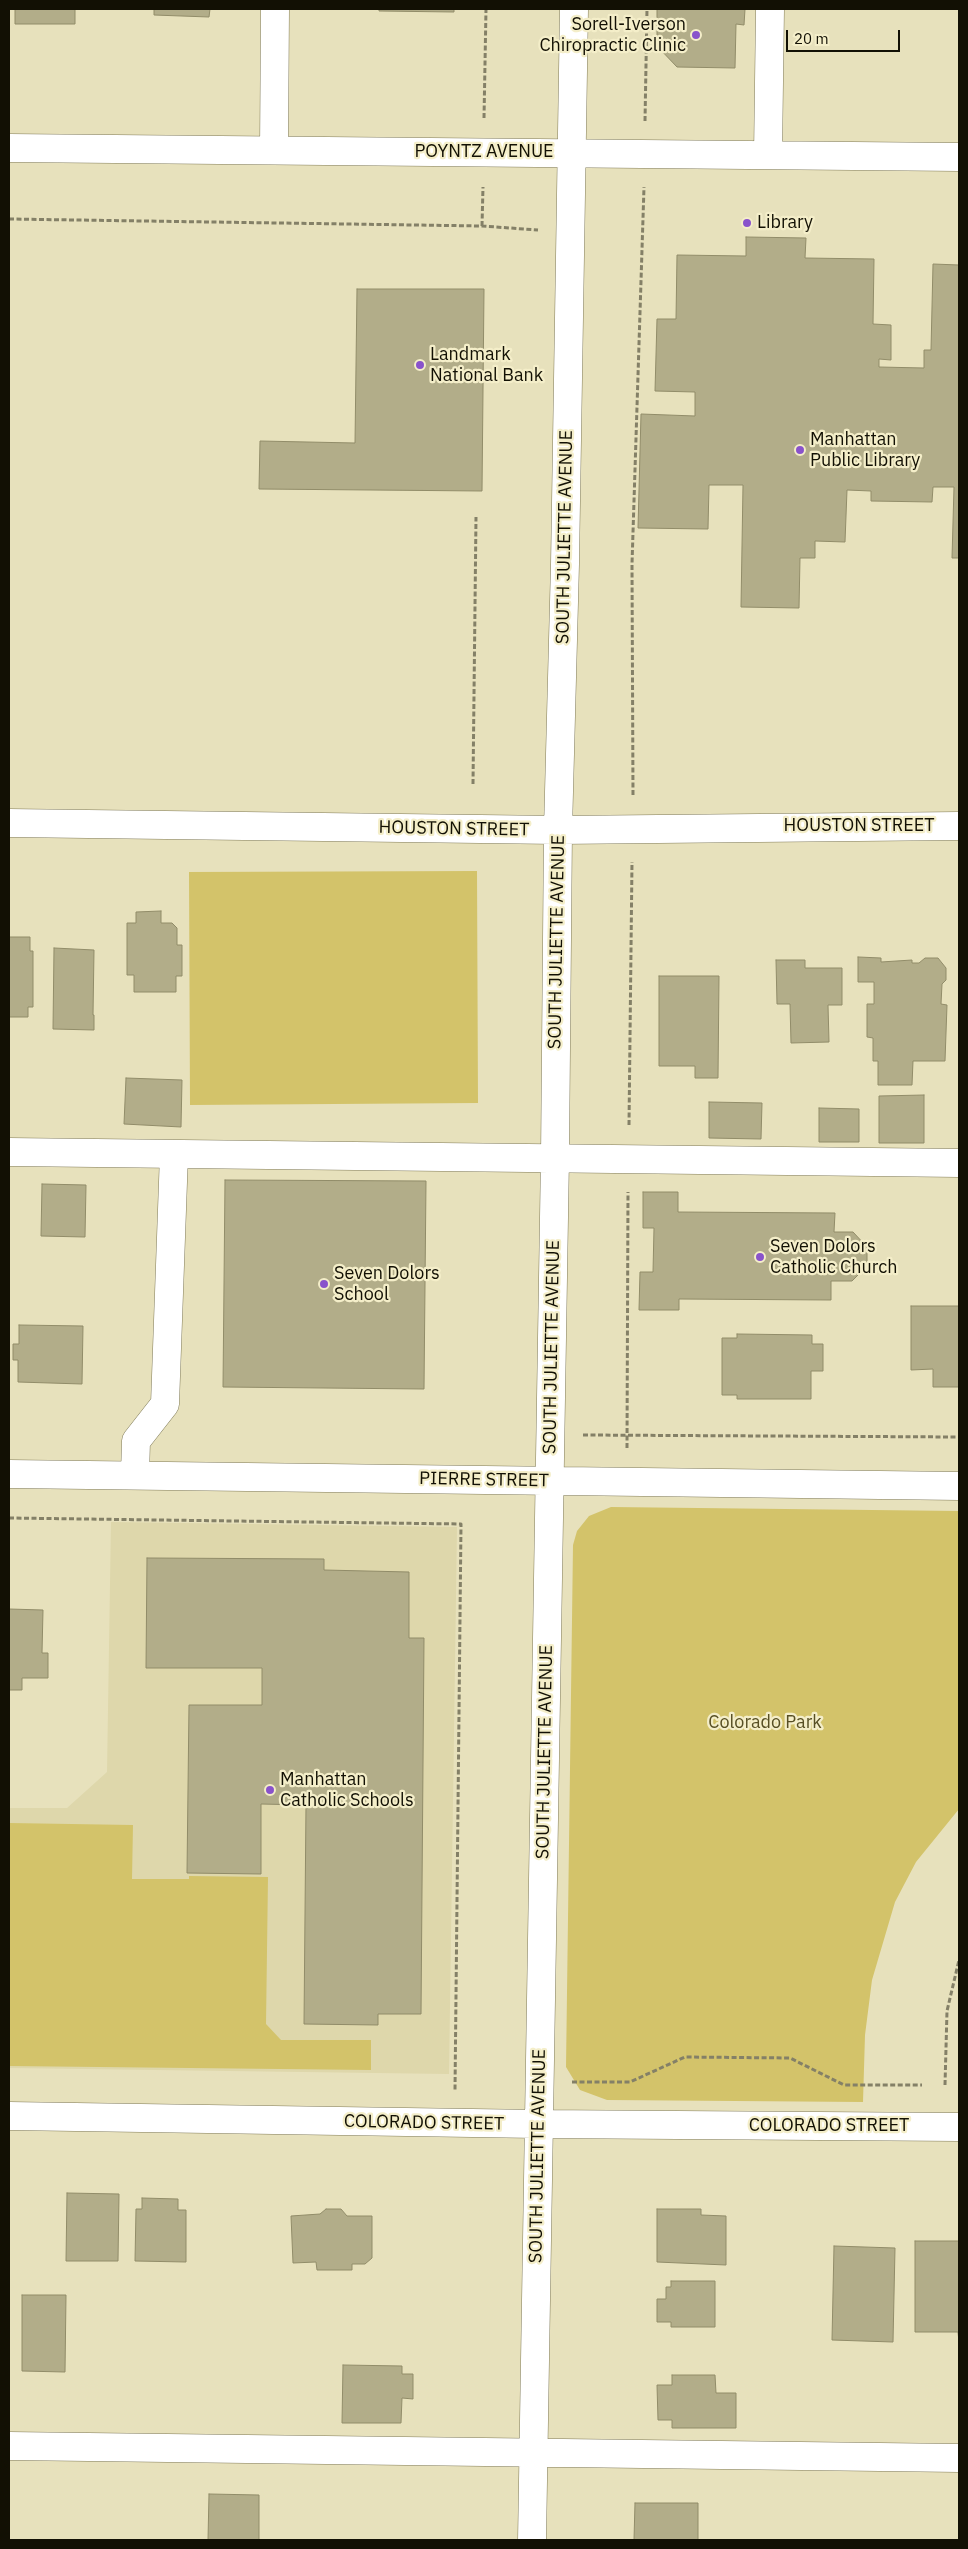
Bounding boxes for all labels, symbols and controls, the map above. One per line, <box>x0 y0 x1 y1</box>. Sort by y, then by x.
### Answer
place label: Sorell-Iverson Chiropractic Clinic <box>539 14 686 56</box>
scale bar <box>788 20 902 52</box>
marker: Sorell-Iverson Chiropractic Clinic <box>690 29 702 41</box>
text: 20 m <box>794 29 829 48</box>
street label: POYNTZ AVENUE <box>414 141 554 163</box>
place label: Library <box>757 212 813 234</box>
marker: Library <box>741 217 753 229</box>
place label: Landmark National Bank <box>430 344 543 386</box>
marker: Landmark National Bank <box>414 359 426 371</box>
place label: Manhattan Public Library <box>810 429 920 472</box>
street label: SOUTH JULIETTE AVENUE <box>552 430 578 644</box>
marker: Manhattan Public Library <box>794 444 806 456</box>
street label: HOUSTON STREET <box>784 815 934 837</box>
street label: HOUSTON STREET <box>378 817 530 841</box>
street label: SOUTH JULIETTE AVENUE <box>544 835 570 1049</box>
place label: Seven Dolors Catholic Church <box>770 1236 898 1278</box>
street label: SOUTH JULIETTE AVENUE <box>539 1240 565 1454</box>
marker: Seven Dolors Catholic Church <box>754 1251 766 1263</box>
place label: Seven Dolors School <box>334 1263 440 1306</box>
marker: Seven Dolors School <box>318 1278 330 1290</box>
street label: PIERRE STREET <box>419 1468 549 1492</box>
street label: SOUTH JULIETTE AVENUE <box>532 1645 558 1859</box>
park label: Colorado Park <box>708 1712 822 1734</box>
place label: Manhattan Catholic Schools <box>280 1769 414 1812</box>
marker: Manhattan Catholic Schools <box>264 1784 276 1796</box>
street label: SOUTH JULIETTE AVENUE <box>525 2049 551 2263</box>
street label: COLORADO STREET <box>344 2111 504 2135</box>
street label: COLORADO STREET <box>749 2115 909 2137</box>

